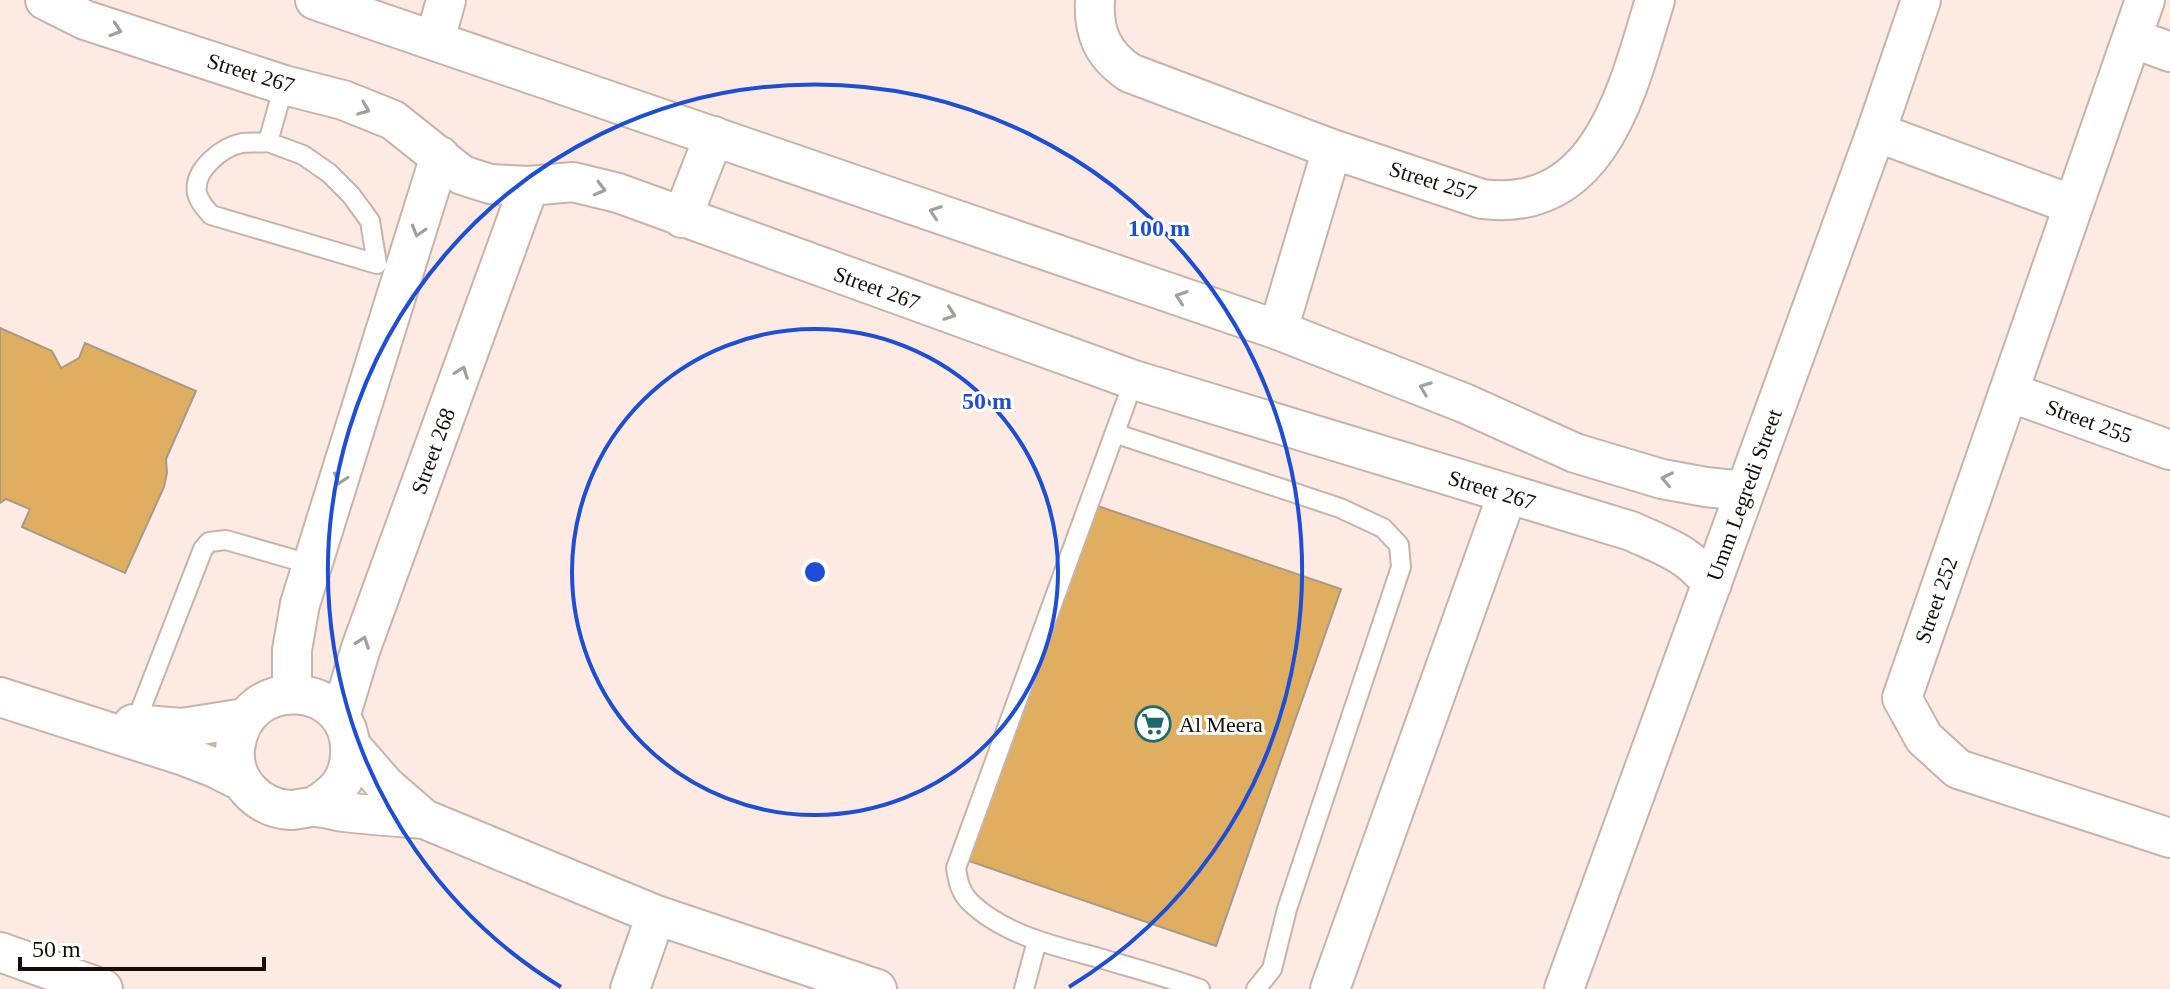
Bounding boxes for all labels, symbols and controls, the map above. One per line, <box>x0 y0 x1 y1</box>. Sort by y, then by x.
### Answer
one-way arrow <box>109 21 123 37</box>
street label: Street 267 <box>204 48 298 98</box>
one-way arrow <box>356 99 370 115</box>
street label: Street 257 <box>1386 156 1480 206</box>
one-way arrow <box>593 179 607 196</box>
one-way arrow <box>929 205 943 222</box>
text: 100 m <box>1128 215 1190 241</box>
one-way arrow <box>411 224 427 237</box>
street label: Street 267 <box>831 261 923 315</box>
one-way arrow <box>1175 290 1189 307</box>
one-way arrow <box>943 304 957 321</box>
one-way arrow <box>452 365 468 379</box>
one-way arrow <box>1419 381 1433 398</box>
text: 50 m <box>962 388 1012 414</box>
street label: Street 255 <box>2043 394 2135 448</box>
street label: Street 268 <box>406 405 460 497</box>
street label: Umm Legredi Street <box>1701 406 1787 584</box>
street label: Street 267 <box>1445 465 1539 515</box>
one-way arrow <box>1661 471 1675 488</box>
one-way arrow <box>333 472 349 485</box>
street label: Street 252 <box>1910 553 1962 647</box>
centre of rings <box>801 558 829 586</box>
one-way arrow <box>354 636 370 650</box>
supermarket icon: Al Meera <box>1134 705 1172 743</box>
place label: Al Meera <box>1179 712 1263 737</box>
scale bar <box>20 921 264 971</box>
text: 50 m <box>32 936 81 962</box>

